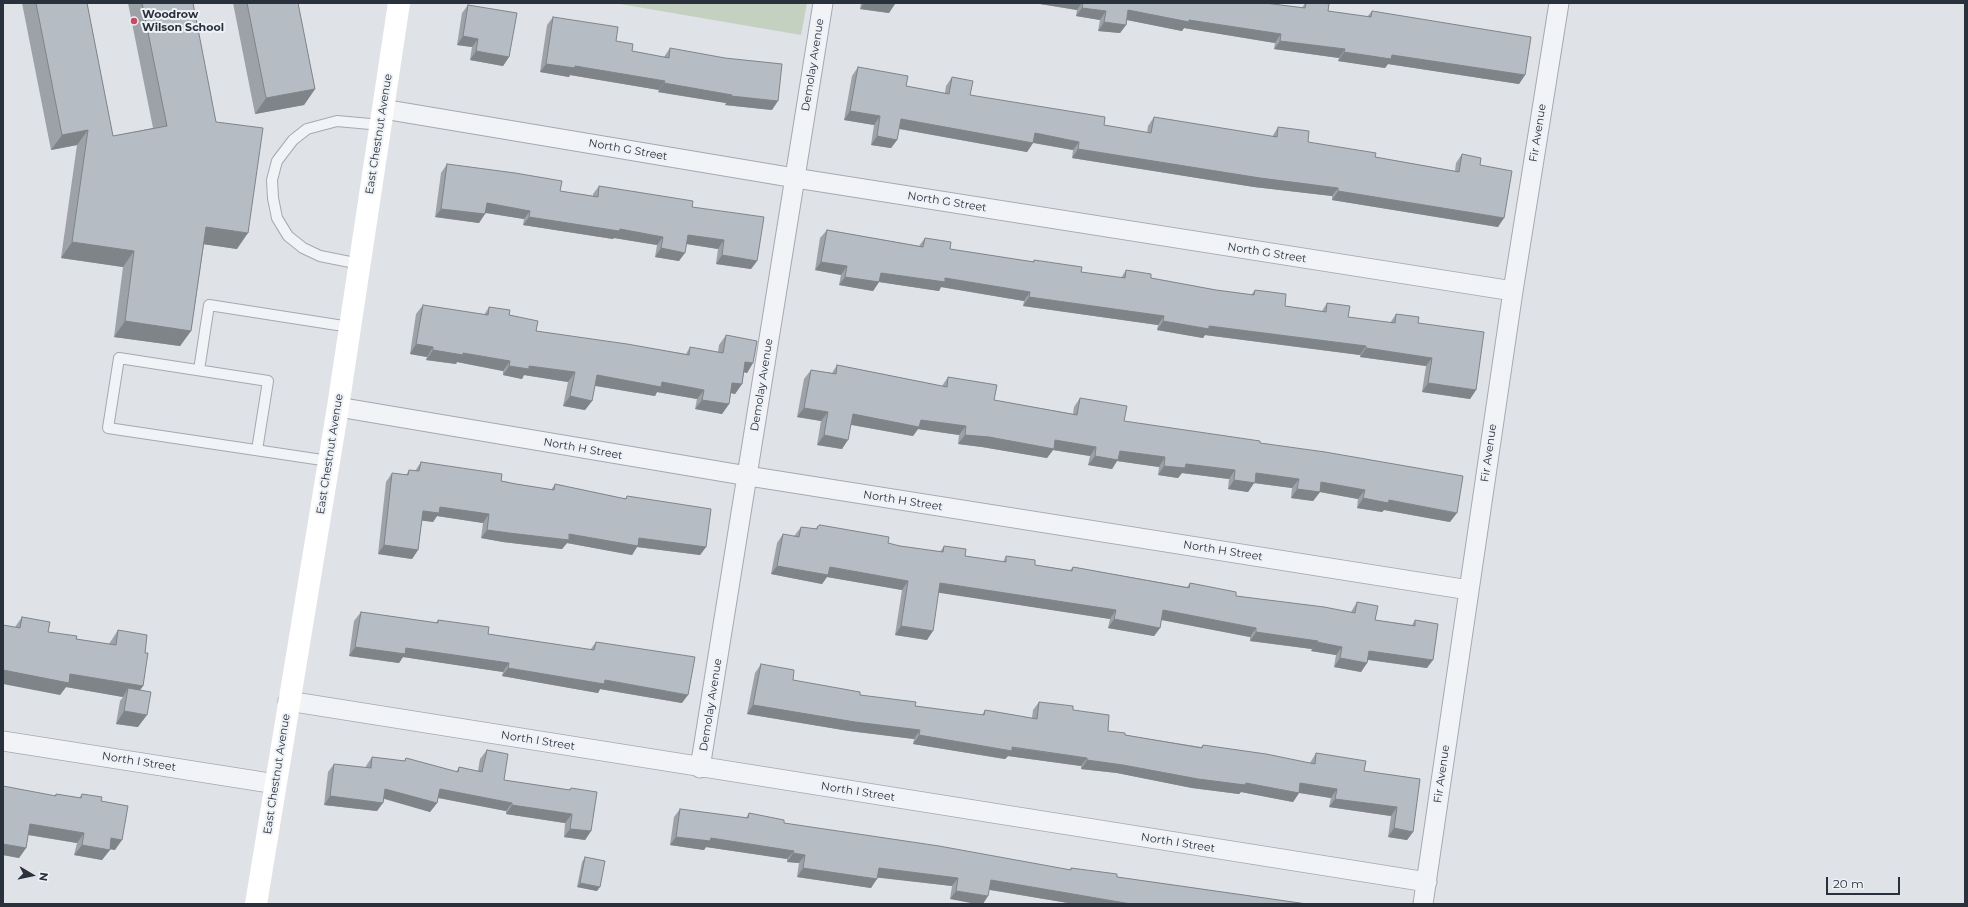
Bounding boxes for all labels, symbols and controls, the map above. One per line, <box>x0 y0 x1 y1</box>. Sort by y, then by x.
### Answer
place label: Woodrow Wilson School <box>142 8 224 34</box>
marker: Woodrow Wilson School <box>129 16 139 26</box>
street label: Demolay Avenue <box>799 18 827 112</box>
street label: East Chestnut Avenue <box>363 73 395 195</box>
street label: Fir Avenue <box>1527 103 1549 163</box>
street label: North G Street <box>588 137 668 163</box>
street label: North G Street <box>907 189 987 215</box>
street label: North G Street <box>1227 240 1307 266</box>
street label: Demolay Avenue <box>748 338 776 432</box>
street label: East Chestnut Avenue <box>314 393 346 515</box>
street label: Fir Avenue <box>1478 423 1500 483</box>
street label: North H Street <box>542 436 624 462</box>
street label: North H Street <box>862 488 944 514</box>
street label: North H Street <box>1182 538 1264 564</box>
street label: Demolay Avenue <box>697 658 725 752</box>
street label: East Chestnut Avenue <box>261 713 293 835</box>
street label: North I Street <box>500 729 576 753</box>
street label: Fir Avenue <box>1431 744 1453 804</box>
street label: North I Street <box>101 750 177 774</box>
street label: North I Street <box>820 780 896 804</box>
street label: North I Street <box>1140 831 1216 855</box>
north arrow <box>12 855 52 895</box>
scale bar <box>1828 869 1902 895</box>
text: N <box>36 871 51 882</box>
text: 20 m <box>1833 876 1864 891</box>

